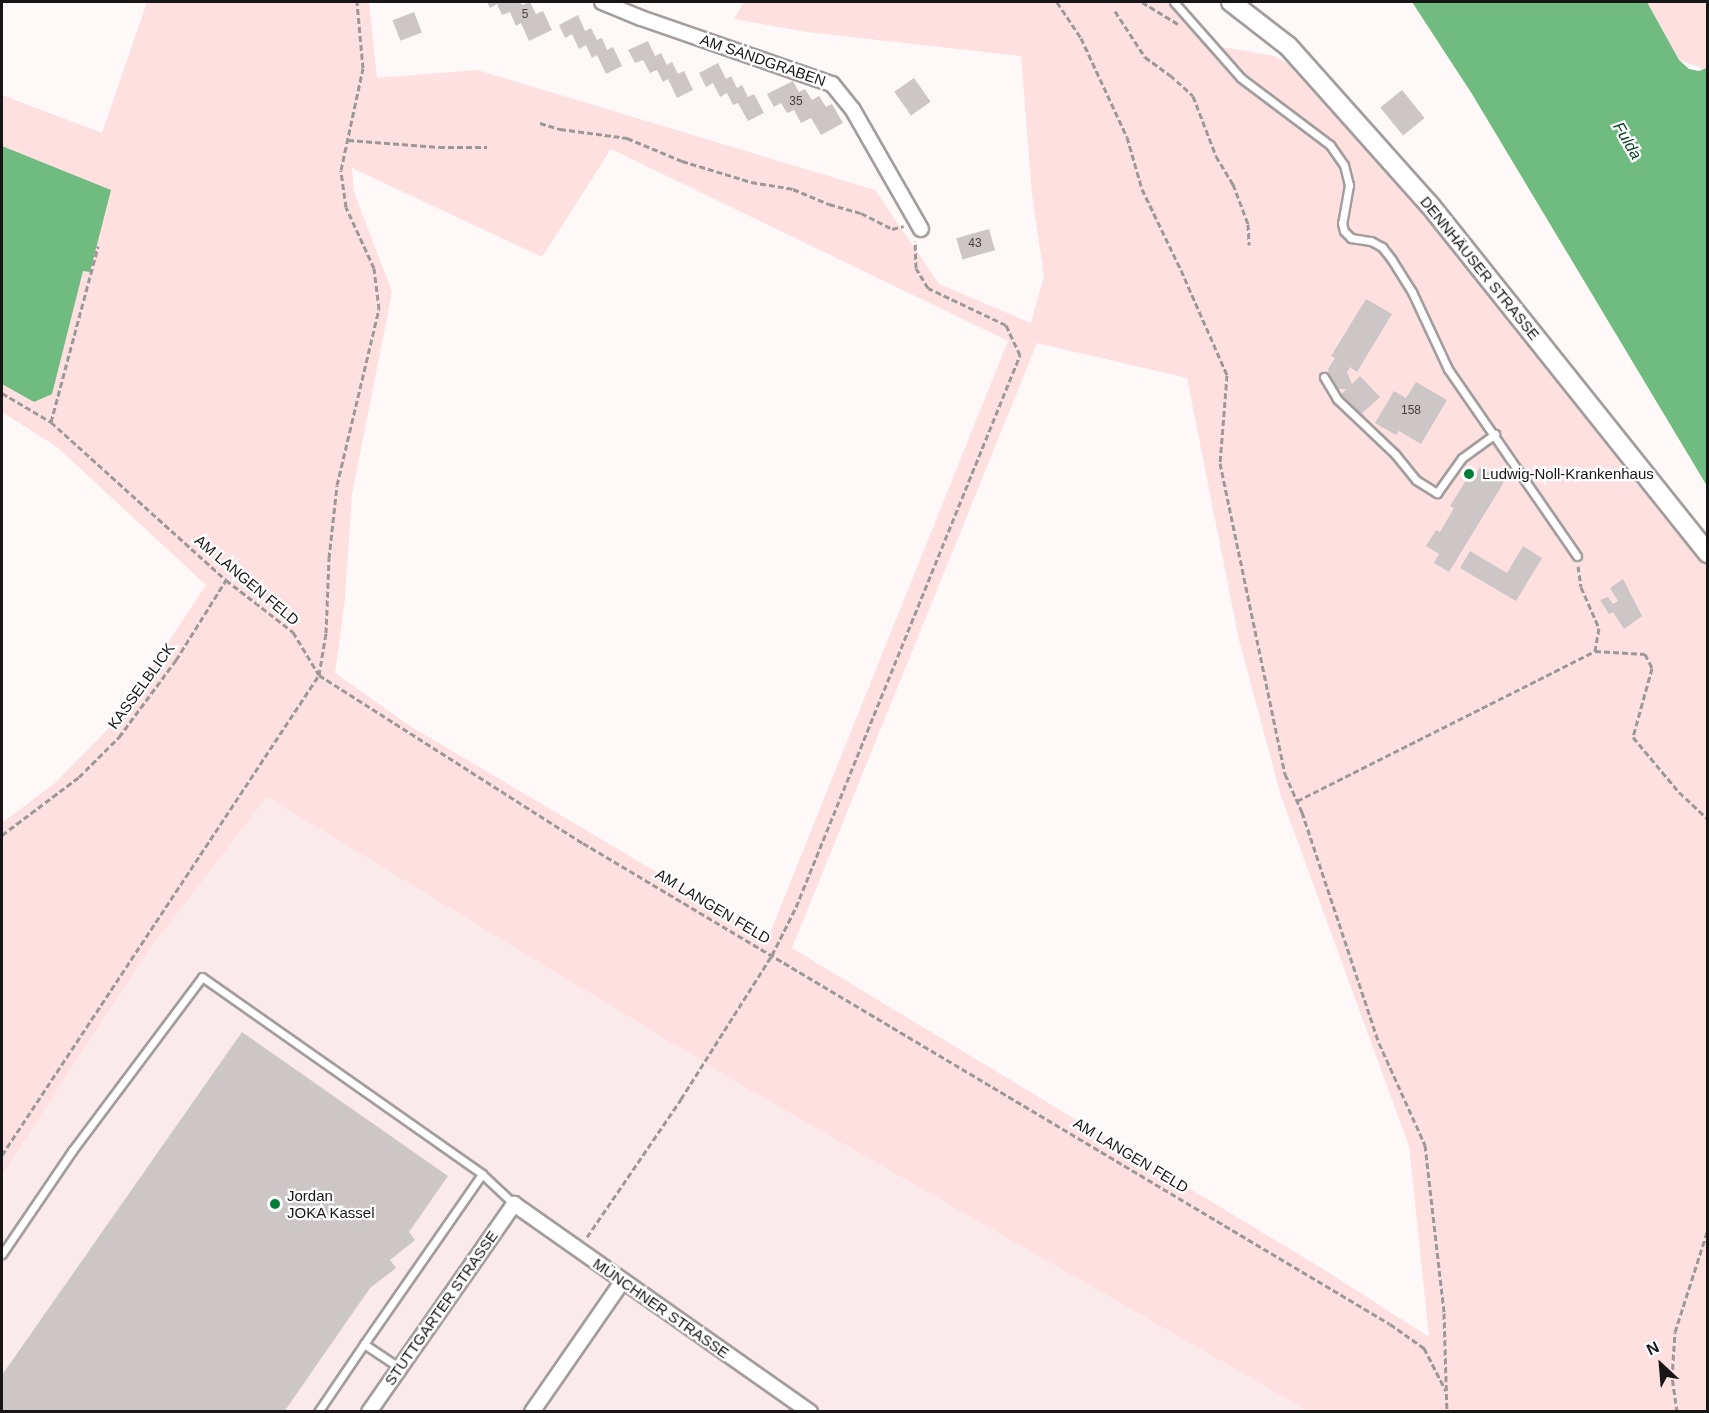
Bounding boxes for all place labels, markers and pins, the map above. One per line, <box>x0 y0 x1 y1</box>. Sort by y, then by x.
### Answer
marker: Ludwig-Noll-Krankenhaus <box>1460 465 1478 483</box>
place label: Ludwig-Noll-Krankenhaus <box>1482 465 1654 483</box>
place label: Jordan JOKA Kassel <box>287 1186 375 1221</box>
marker: Jordan JOKA Kassel <box>268 1197 282 1211</box>

